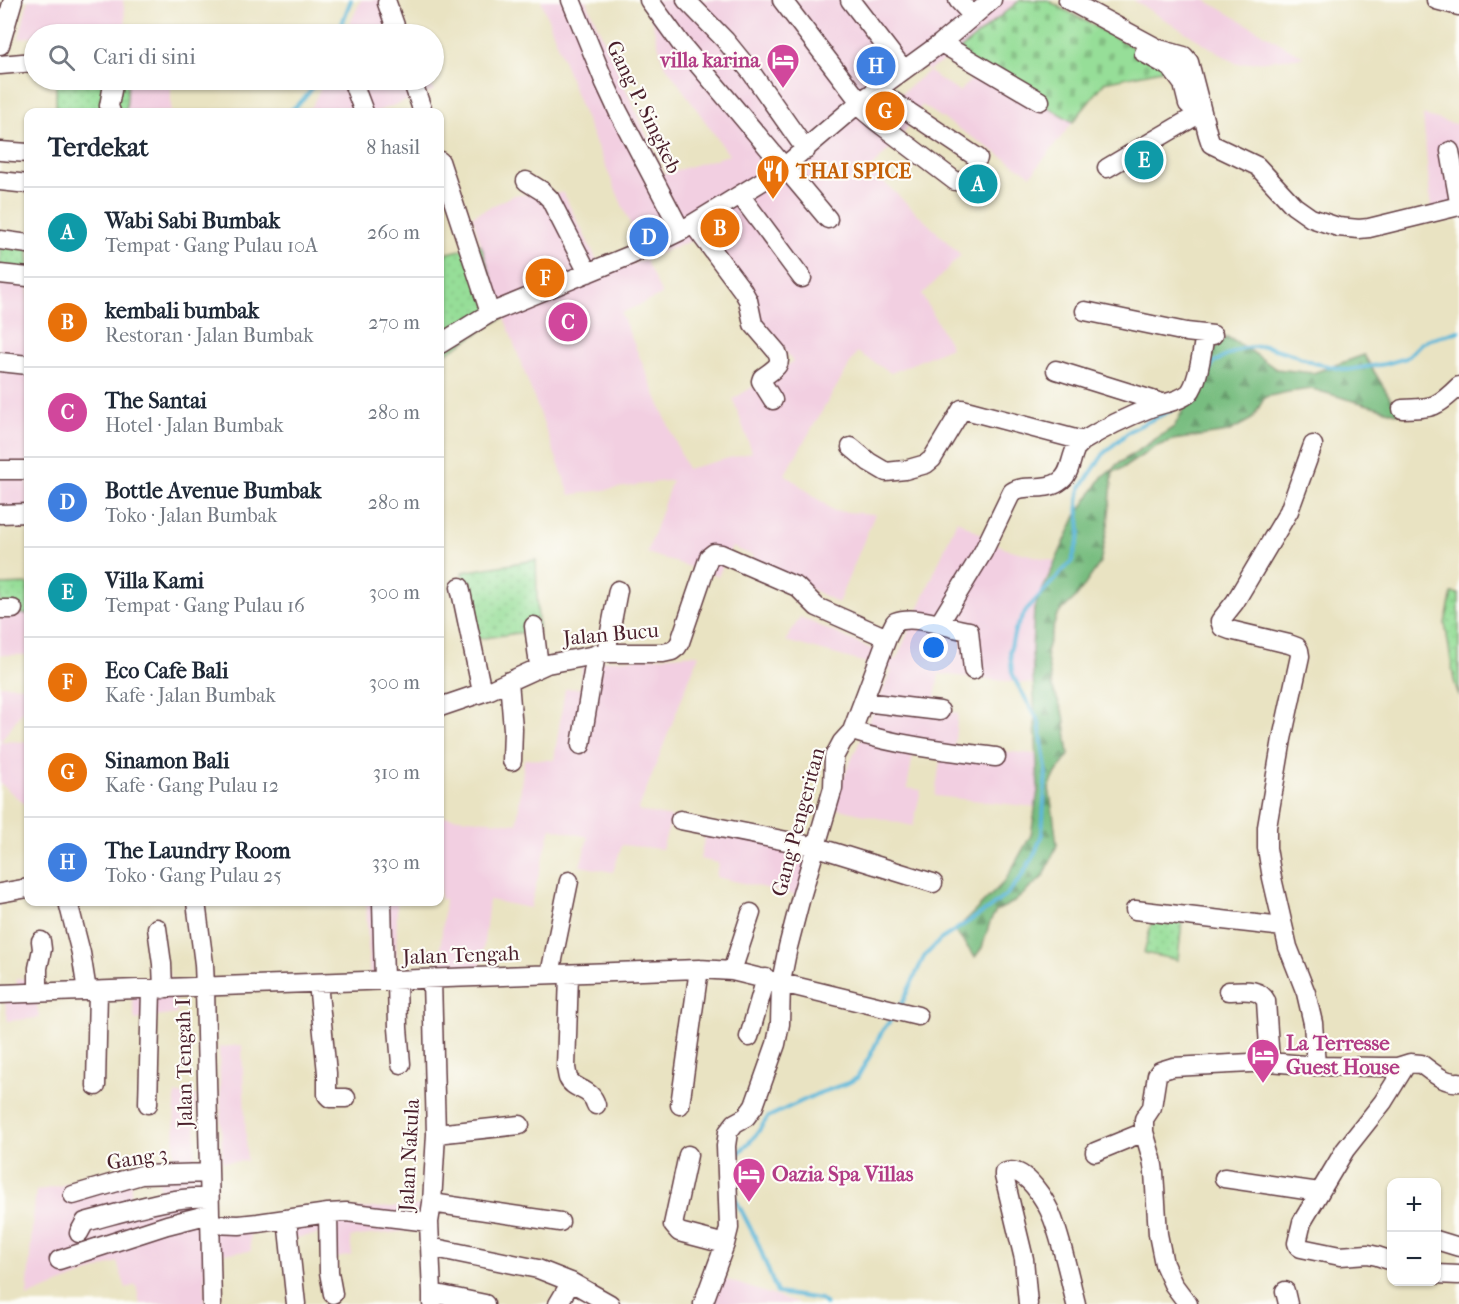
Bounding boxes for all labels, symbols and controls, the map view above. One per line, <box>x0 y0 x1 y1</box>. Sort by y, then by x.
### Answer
search box <box>24 24 444 90</box>
street label: Gang P. Singkeb <box>602 37 686 177</box>
icon: search <box>45 41 78 74</box>
hotel icon: villa karina <box>765 42 801 89</box>
text: Cari di sini <box>93 44 196 70</box>
pin: H <box>856 44 896 88</box>
place label: villa karina <box>659 48 761 72</box>
pin: G <box>866 88 904 134</box>
text: Terdekat <box>48 132 149 163</box>
text: 8 hasil <box>366 136 420 159</box>
pin: E <box>1124 138 1164 182</box>
restaurant icon: THAI SPICE <box>755 153 791 200</box>
place label: THAI SPICE <box>795 159 912 183</box>
pin: A <box>958 162 998 207</box>
pin: B <box>700 206 740 250</box>
text: Wabi Sabi Bumbak <box>105 208 280 234</box>
pin: D <box>630 214 668 260</box>
text: A <box>61 221 74 244</box>
text: 260 m <box>367 221 420 244</box>
text: Tempat · Gang Pulau 10A <box>105 234 318 257</box>
pin: F <box>526 256 564 300</box>
text: kembali bumbak <box>105 298 259 324</box>
pin: C <box>548 300 588 344</box>
text: B <box>61 311 74 334</box>
text: 270 m <box>368 311 420 334</box>
text: Restoran · Jalan Bumbak <box>105 324 314 347</box>
text: The Santai <box>105 388 207 414</box>
text: C <box>61 401 74 424</box>
text: 280 m <box>368 401 420 424</box>
text: Hotel · Jalan Bumbak <box>105 414 284 437</box>
text: Bottle Avenue Bumbak <box>105 478 321 504</box>
text: D <box>60 491 75 514</box>
text: 280 m <box>368 491 420 514</box>
text: Toko · Jalan Bumbak <box>105 504 277 527</box>
text: Villa Kami <box>105 568 204 594</box>
text: E <box>61 581 74 604</box>
text: 300 m <box>369 581 420 604</box>
text: Tempat · Gang Pulau 16 <box>105 594 305 617</box>
street label: Jalan Bucu <box>560 618 660 650</box>
your location <box>919 633 948 662</box>
text: Eco Cafe Bali <box>105 658 229 684</box>
text: F <box>62 671 73 694</box>
text: 300 m <box>369 671 420 694</box>
text: Kafe · Jalan Bumbak <box>105 684 276 707</box>
street label: Gang Pengeritan <box>767 745 829 899</box>
text: Sinamon Bali <box>105 748 230 774</box>
text: G <box>60 761 75 784</box>
text: 310 m <box>373 761 420 784</box>
text: Kafe · Gang Pulau 12 <box>105 774 279 797</box>
text: The Laundry Room <box>105 838 291 864</box>
text: H <box>60 851 75 874</box>
text: 330 m <box>372 851 420 874</box>
text: Toko · Gang Pulau 25 <box>105 864 282 887</box>
street label: Jalan Tengah <box>400 941 520 969</box>
street label: Jalan Tengah I <box>171 998 197 1130</box>
place label: La Terresse Guest House <box>1286 1031 1400 1079</box>
hotel icon: La Terresse Guest House <box>1245 1037 1281 1084</box>
street label: Jalan Nakula <box>394 1098 424 1214</box>
street label: Gang 3 <box>105 1141 169 1175</box>
hotel icon: Oazia Spa Villas <box>731 1156 767 1203</box>
place label: Oazia Spa Villas <box>772 1162 914 1186</box>
map controls <box>1387 1178 1441 1286</box>
button: + <box>1387 1178 1441 1232</box>
button: − <box>1387 1232 1441 1286</box>

